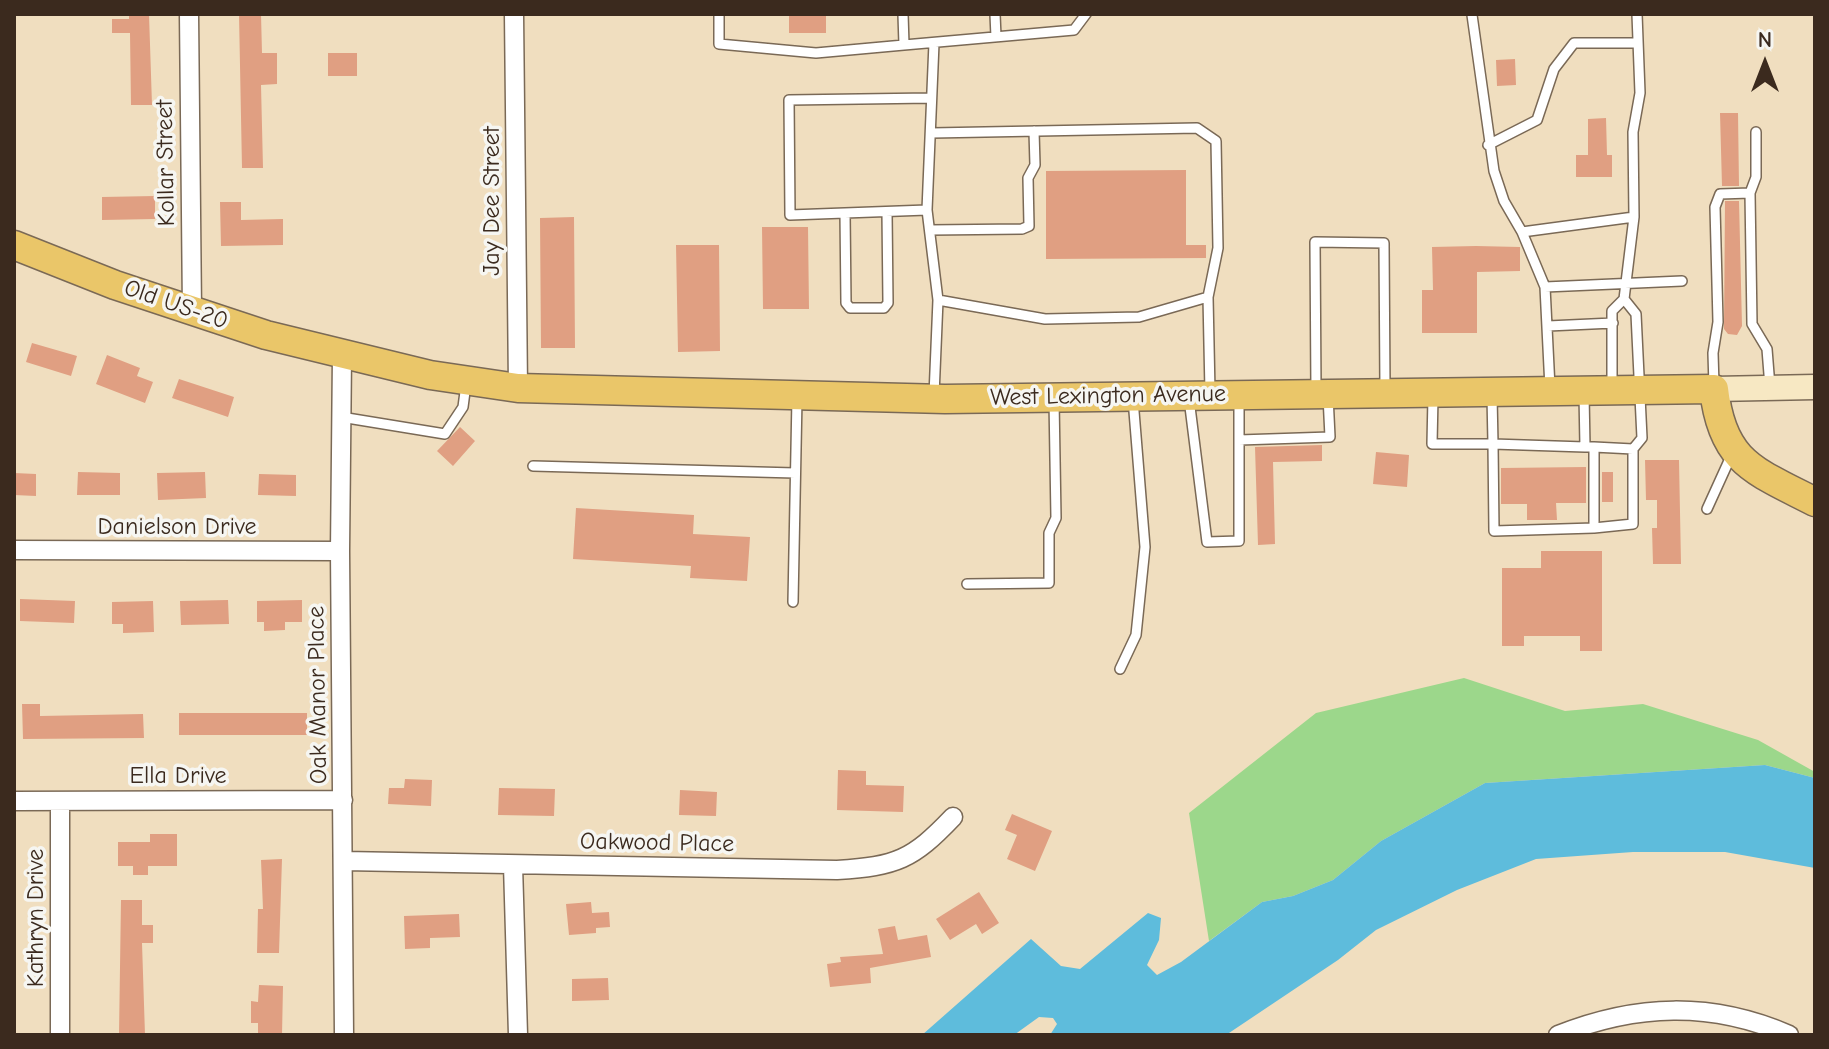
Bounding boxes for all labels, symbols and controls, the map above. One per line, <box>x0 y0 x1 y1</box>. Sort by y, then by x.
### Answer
north arrow <box>1725 24 1805 104</box>
text: N <box>1758 27 1772 53</box>
street label: Kollar Street <box>150 99 182 227</box>
street label: Jay Dee Street <box>478 126 506 276</box>
street label: Old US-20 <box>120 274 232 336</box>
street label: West Lexington Avenue <box>990 380 1226 412</box>
street label: Danielson Drive <box>97 513 257 541</box>
street label: Oak Manor Place <box>302 606 334 784</box>
street label: Ella Drive <box>129 762 227 790</box>
street label: Oakwood Place <box>580 827 734 859</box>
street label: Kathryn Drive <box>22 849 50 987</box>

